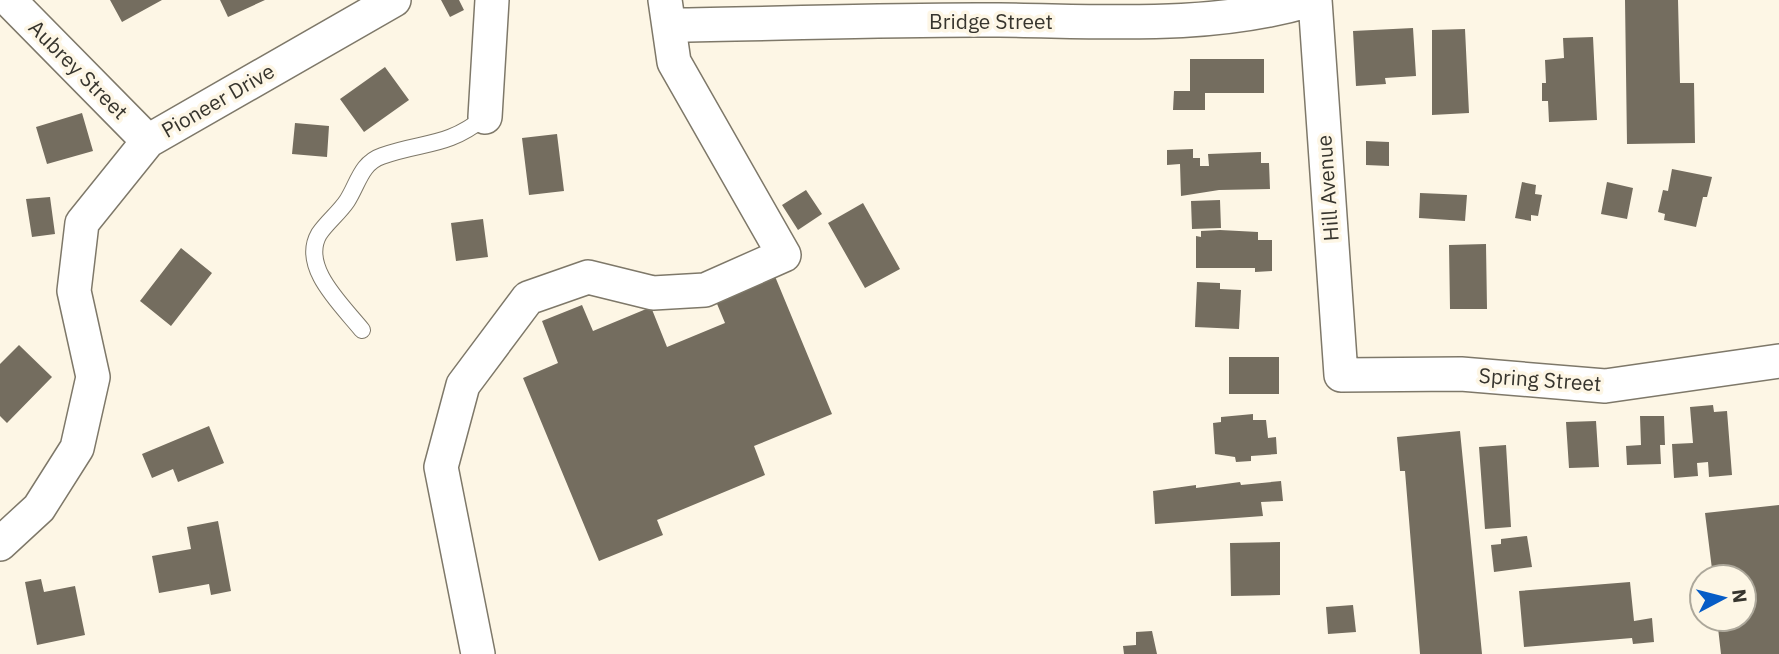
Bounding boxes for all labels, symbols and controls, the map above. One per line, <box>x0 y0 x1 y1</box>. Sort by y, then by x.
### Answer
street label: Bridge Street <box>929 7 1053 35</box>
street label: Aubrey Street <box>23 14 134 125</box>
street label: Pioneer Drive <box>156 56 279 144</box>
street label: Hill Avenue <box>1309 134 1345 242</box>
street label: Spring Street <box>1478 361 1602 397</box>
north arrow <box>1688 563 1758 633</box>
text: N <box>1727 588 1753 604</box>

